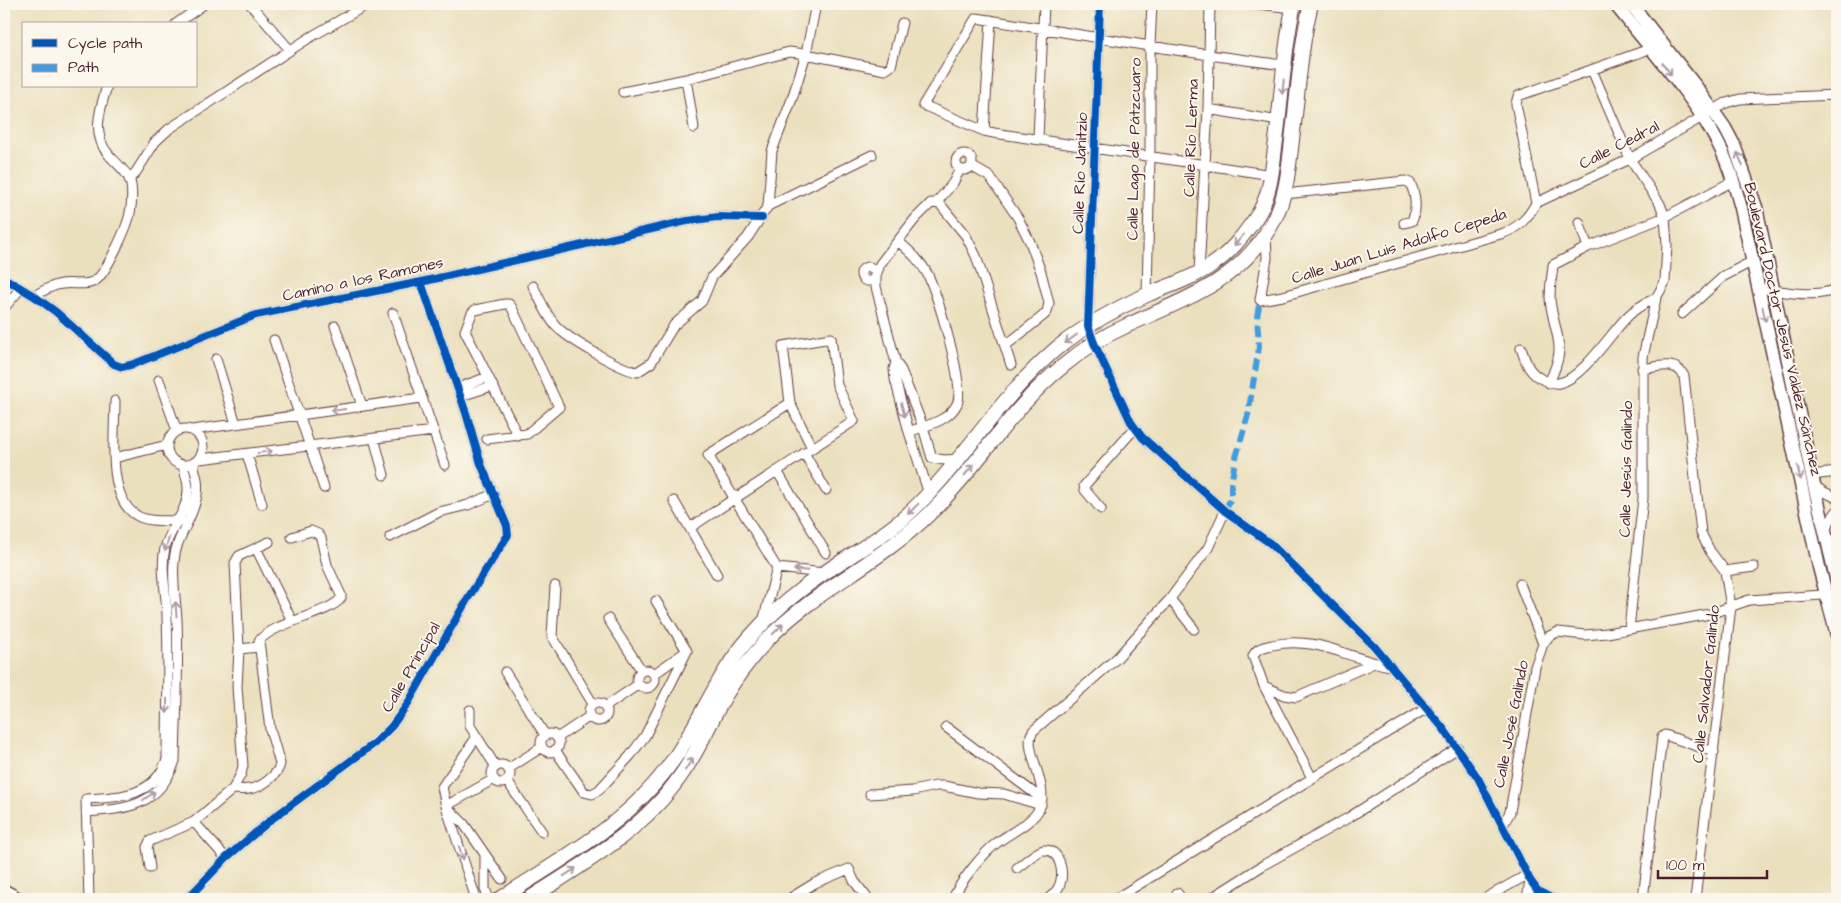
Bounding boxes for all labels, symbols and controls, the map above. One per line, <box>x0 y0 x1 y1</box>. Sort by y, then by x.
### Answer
legend <box>22 22 198 88</box>
text: Cycle path <box>68 33 143 55</box>
text: Path <box>68 57 99 78</box>
street label: Calle Lago de Pátzcuaro <box>1121 57 1148 241</box>
one-way arrow <box>1661 62 1672 75</box>
one-way arrow <box>1278 78 1288 94</box>
street label: Calle Río Lerma <box>1178 79 1204 197</box>
street label: Calle Río Janitzio <box>1067 112 1093 234</box>
street label: Calle Cedral <box>1575 115 1663 175</box>
one-way arrow <box>1734 152 1743 167</box>
street label: Boulevard Doctor Jesús Valdez Sánchez <box>1738 180 1828 478</box>
street label: Calle Juan Luis Adolfo Cepeda <box>1289 203 1509 289</box>
one-way arrow <box>1234 233 1245 246</box>
street label: Camino a los Ramones <box>281 251 445 307</box>
one-way arrow <box>1760 306 1769 322</box>
one-way arrow <box>1064 334 1078 344</box>
street label: Calle Jesús Galindo <box>1614 400 1638 538</box>
one-way arrow <box>899 402 908 418</box>
one-way arrow <box>331 405 347 415</box>
one-way arrow <box>257 447 273 457</box>
one-way arrow <box>964 464 975 477</box>
one-way arrow <box>1794 464 1804 480</box>
one-way arrow <box>907 503 920 515</box>
one-way arrow <box>162 536 172 552</box>
one-way arrow <box>793 566 809 575</box>
one-way arrow <box>172 601 181 617</box>
street label: Calle Salvador Galindo <box>1687 604 1725 764</box>
street label: Calle Principal <box>376 618 446 716</box>
one-way arrow <box>772 623 784 635</box>
street label: Calle José Galindo <box>1488 658 1534 790</box>
one-way arrow <box>162 698 172 714</box>
one-way arrow <box>684 757 694 771</box>
one-way arrow <box>142 791 156 801</box>
one-way arrow <box>456 845 466 861</box>
scale bar <box>1658 848 1767 880</box>
text: 100 m <box>1666 855 1705 876</box>
one-way arrow <box>563 867 577 878</box>

